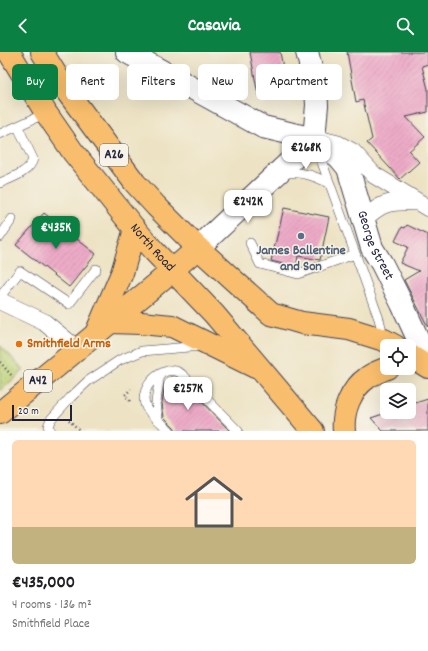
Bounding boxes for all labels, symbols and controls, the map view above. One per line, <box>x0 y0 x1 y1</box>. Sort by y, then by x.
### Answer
text: Casavia <box>188 14 240 39</box>
icon: back <box>12 15 34 37</box>
icon: search <box>394 15 416 37</box>
chip: Buy <box>12 64 58 100</box>
chip: Rent <box>66 64 119 100</box>
chip: Filters <box>127 64 190 100</box>
chip: New <box>198 64 248 100</box>
chip: Apartment <box>256 64 342 100</box>
pin: €268K <box>278 136 334 170</box>
text: €268K <box>291 139 321 158</box>
road number: A26 <box>100 144 128 166</box>
pin: €242K <box>220 190 276 224</box>
text: €242K <box>233 193 263 212</box>
street label: George Street <box>351 208 399 284</box>
pin: €435K <box>28 216 84 250</box>
text: €435K <box>41 219 71 238</box>
street label: North Road <box>124 219 179 277</box>
marker: James Ballentine and Son <box>296 231 306 241</box>
place label: James Ballentine and Son <box>256 241 346 277</box>
place label: Smithfield Arms <box>27 334 111 354</box>
marker: Smithfield Arms <box>14 339 24 349</box>
map controls <box>380 339 416 419</box>
button: locate <box>380 339 416 375</box>
road number: A42 <box>24 370 52 392</box>
pin: €257K <box>160 377 216 411</box>
text: €257K <box>173 380 203 399</box>
button: layers <box>380 383 416 419</box>
scale bar <box>12 403 72 422</box>
text: 20 m <box>18 404 39 420</box>
icon: home <box>178 466 250 538</box>
text: €435,000 <box>12 572 75 596</box>
text: 4 rooms · 136 m² <box>12 596 92 615</box>
text: Smithfield Place <box>12 615 90 634</box>

